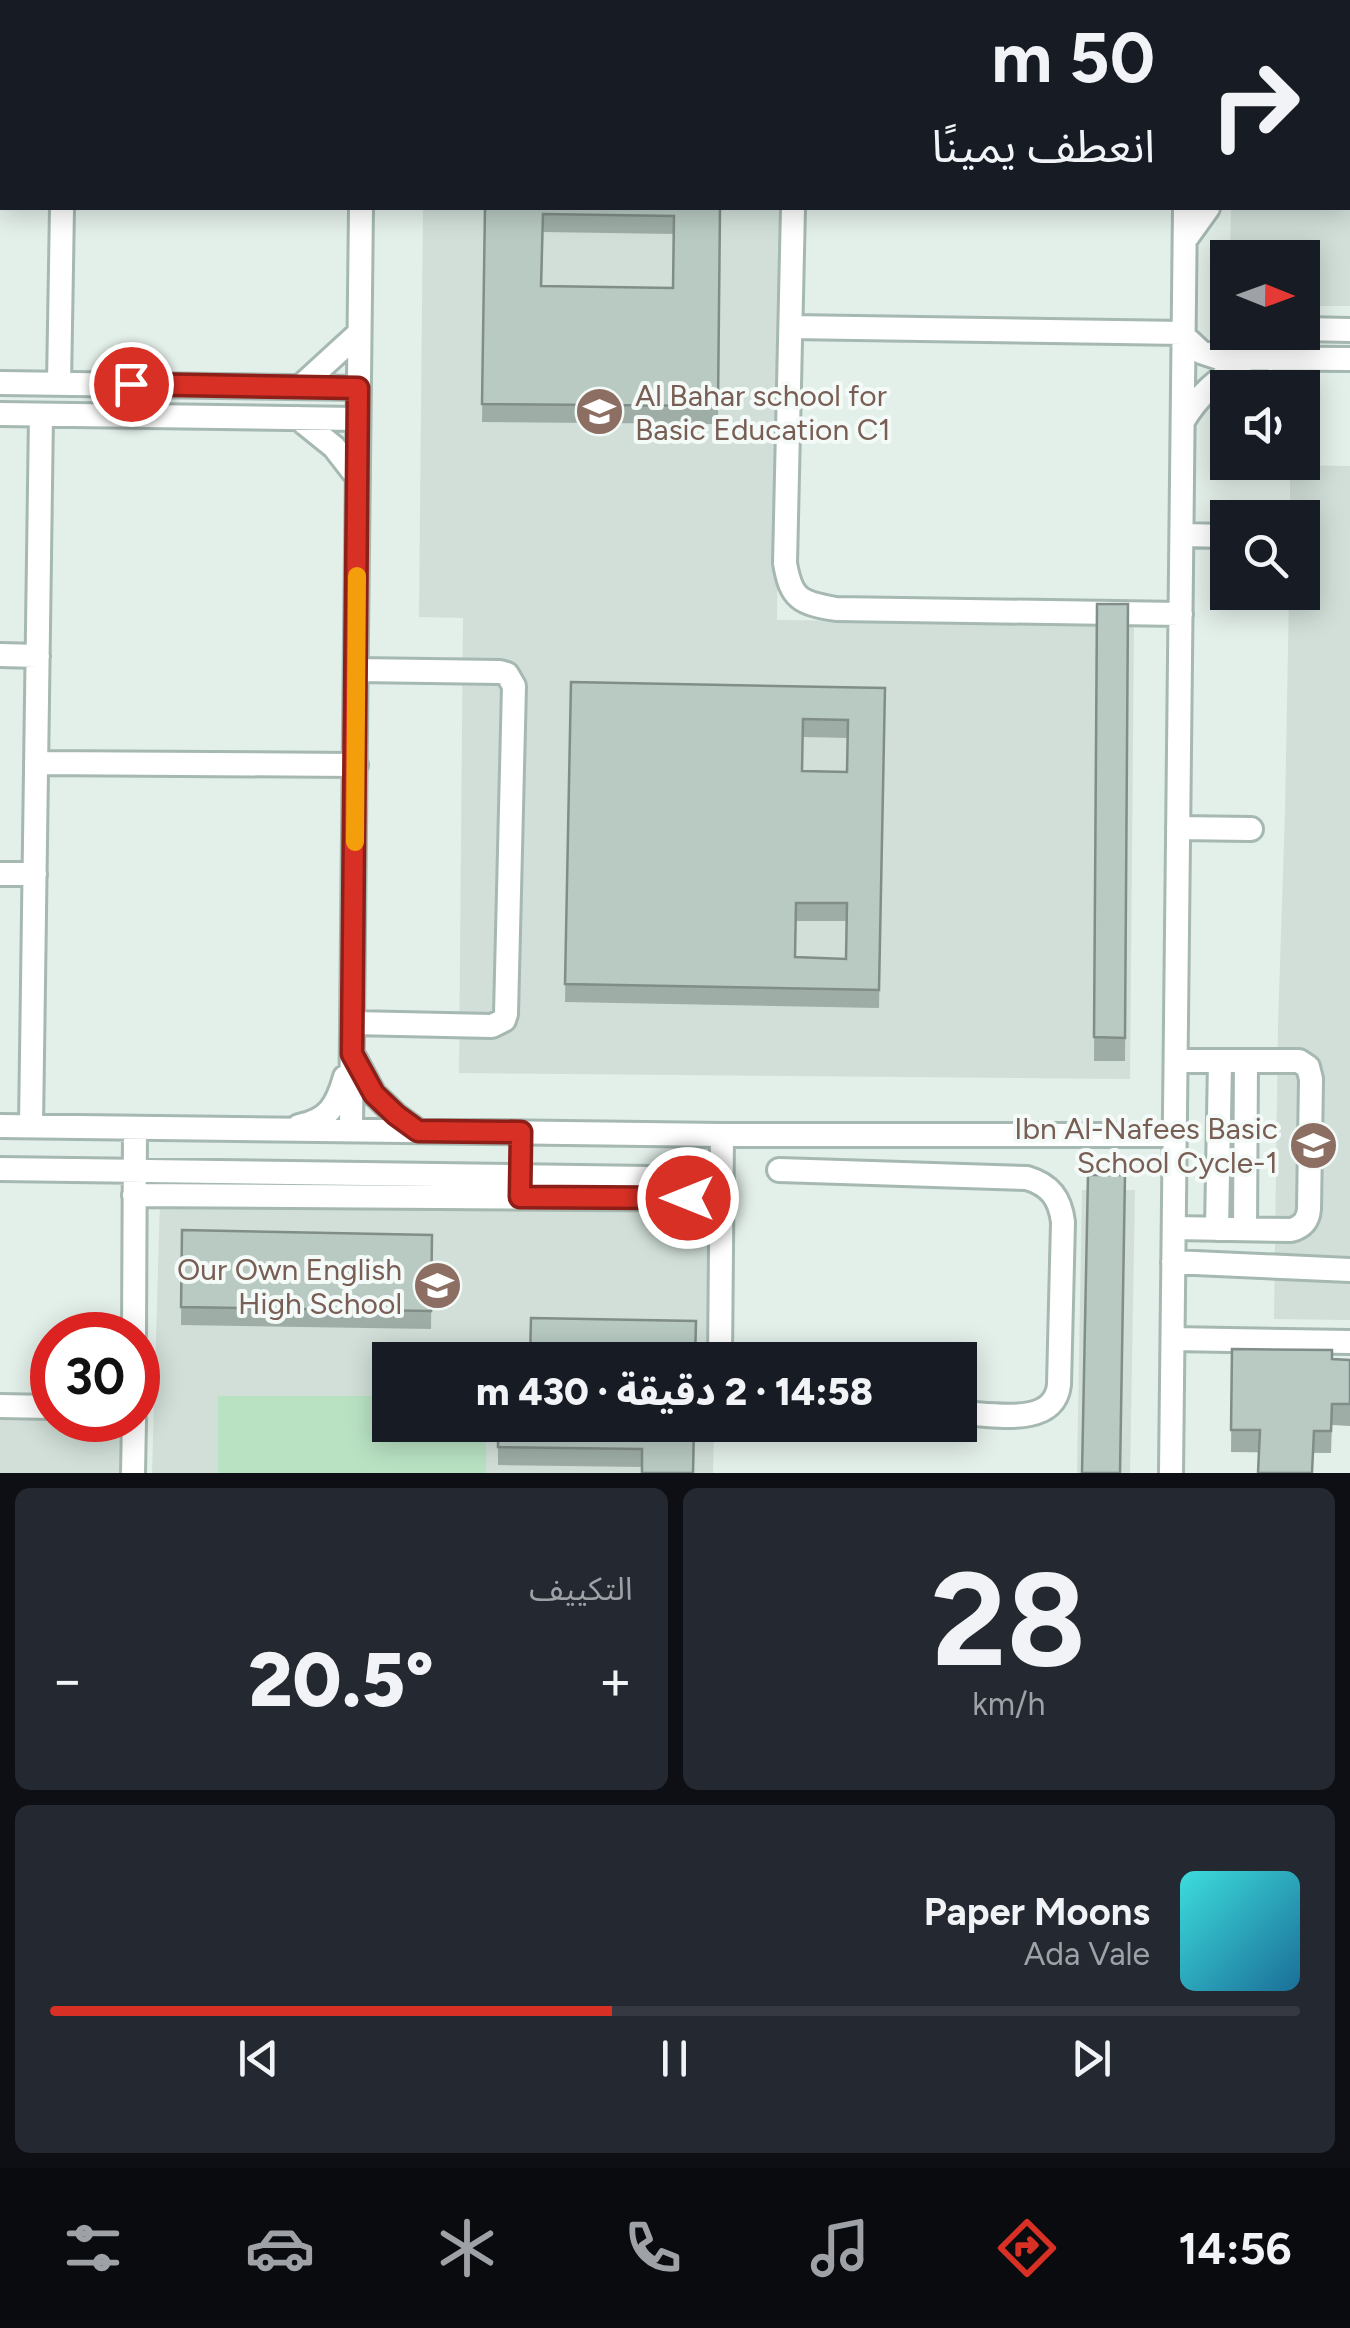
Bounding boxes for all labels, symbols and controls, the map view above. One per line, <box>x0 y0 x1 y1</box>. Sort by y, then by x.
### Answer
text: 50 m <box>991 15 1155 100</box>
icon: right <box>1190 40 1320 170</box>
text: انعطف يمينًا <box>931 119 1155 173</box>
north arrow <box>1210 240 1320 350</box>
map controls <box>1210 240 1320 610</box>
pin <box>89 342 174 427</box>
icon: arrive <box>104 357 159 412</box>
button: sound <box>1210 370 1320 480</box>
place label: Al Bahar school for Basic Education C1 <box>635 377 891 448</box>
school or university icon: Al Bahar school for Basic Education C1 <box>574 386 626 438</box>
button: search <box>1210 500 1320 610</box>
place label: Ibn Al-Nafees Basic School Cycle-1 <box>1014 1110 1278 1181</box>
school or university icon: Ibn Al-Nafees Basic School Cycle-1 <box>1287 1119 1339 1171</box>
position arrow <box>636 1146 740 1250</box>
place label: Our Own English High School <box>177 1251 402 1322</box>
school or university icon: Our Own English High School <box>411 1260 463 1312</box>
speed limit sign: 30 <box>30 1312 160 1442</box>
text: 14:58 · 2 دقيقة · 430 m <box>476 1369 873 1415</box>
text: 28 <box>931 1542 1086 1698</box>
text: التكييف <box>529 1570 633 1608</box>
text: 20.5° <box>248 1635 434 1725</box>
text: − <box>50 1647 84 1713</box>
text: + <box>598 1647 633 1713</box>
text: km/h <box>972 1685 1045 1723</box>
text: Paper Moons <box>924 1889 1150 1935</box>
text: Ada Vale <box>1024 1935 1150 1973</box>
icon: previous <box>231 2031 286 2086</box>
icon: pause <box>647 2031 702 2086</box>
icon: next <box>1064 2031 1119 2086</box>
icon: filters <box>58 2213 128 2283</box>
icon: car <box>245 2213 315 2283</box>
icon: climate <box>432 2213 502 2283</box>
icon: phone <box>618 2213 688 2283</box>
icon: music <box>805 2213 875 2283</box>
icon: directions <box>992 2213 1062 2283</box>
text: 14:56 <box>1178 2221 1292 2275</box>

